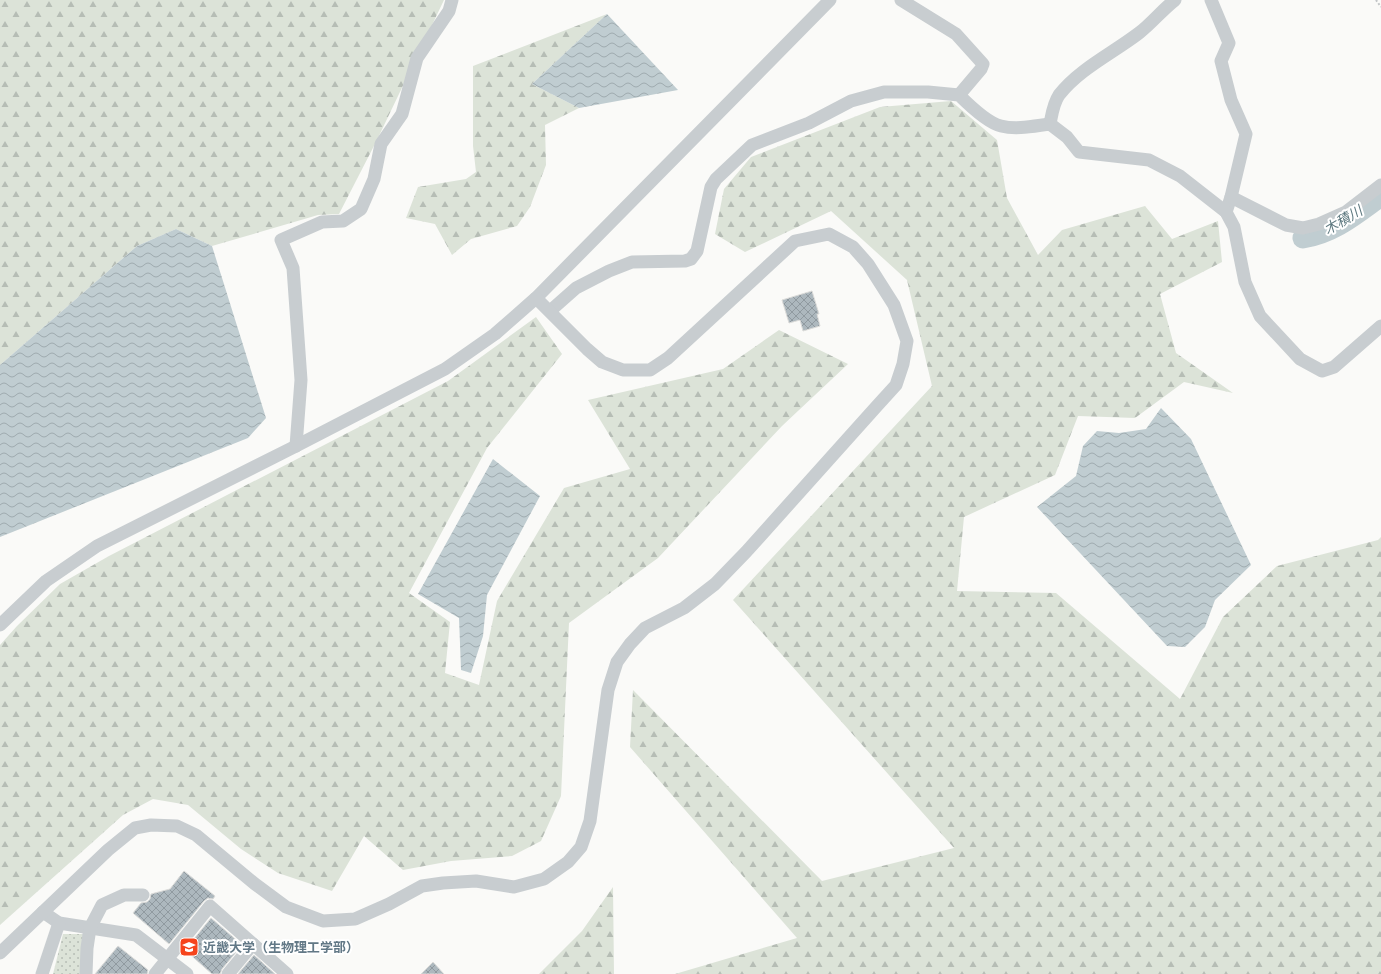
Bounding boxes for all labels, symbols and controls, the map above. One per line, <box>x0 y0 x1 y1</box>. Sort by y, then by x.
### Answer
water label: 木積川 <box>1320 200 1367 239</box>
school or university icon: 近畿大学（生物理工学部） <box>178 936 200 958</box>
place label: 近畿大学（生物理工学部） <box>203 938 359 956</box>

